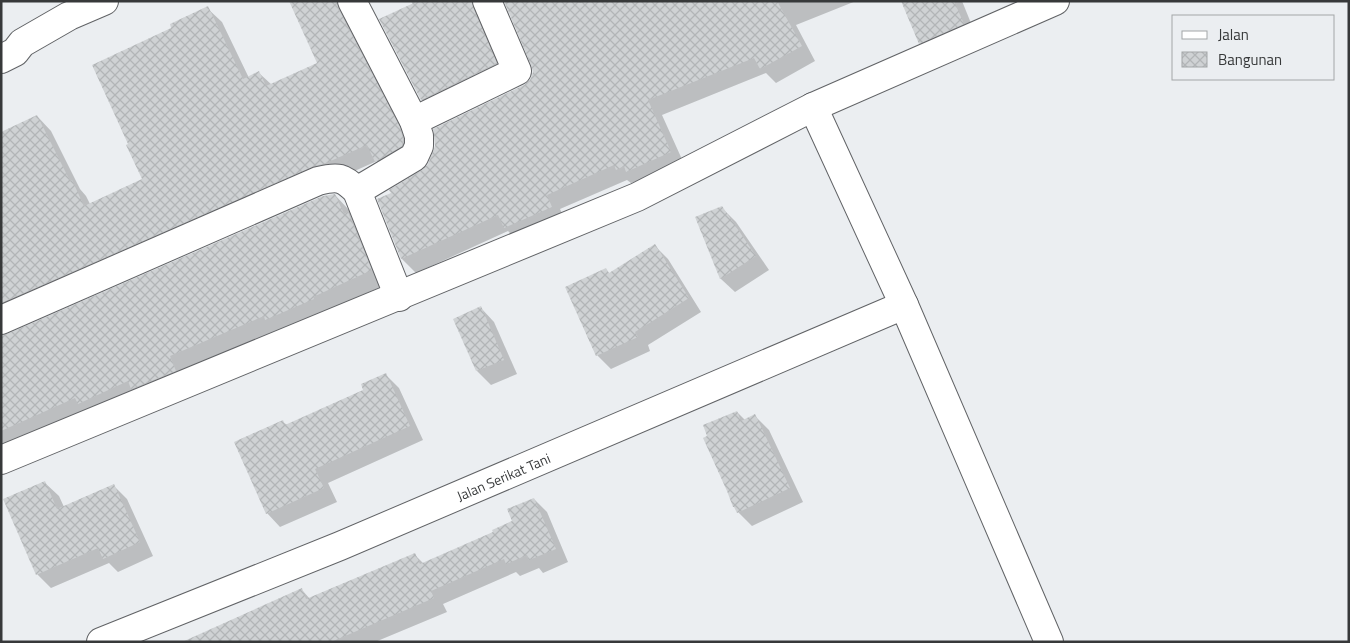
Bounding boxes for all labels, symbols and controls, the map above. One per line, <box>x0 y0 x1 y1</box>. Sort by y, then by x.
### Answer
legend <box>1172 15 1335 80</box>
text: Jalan <box>1218 23 1249 46</box>
text: Bangunan <box>1218 48 1282 71</box>
street label: Jalan Serikat Tani <box>453 447 553 506</box>

